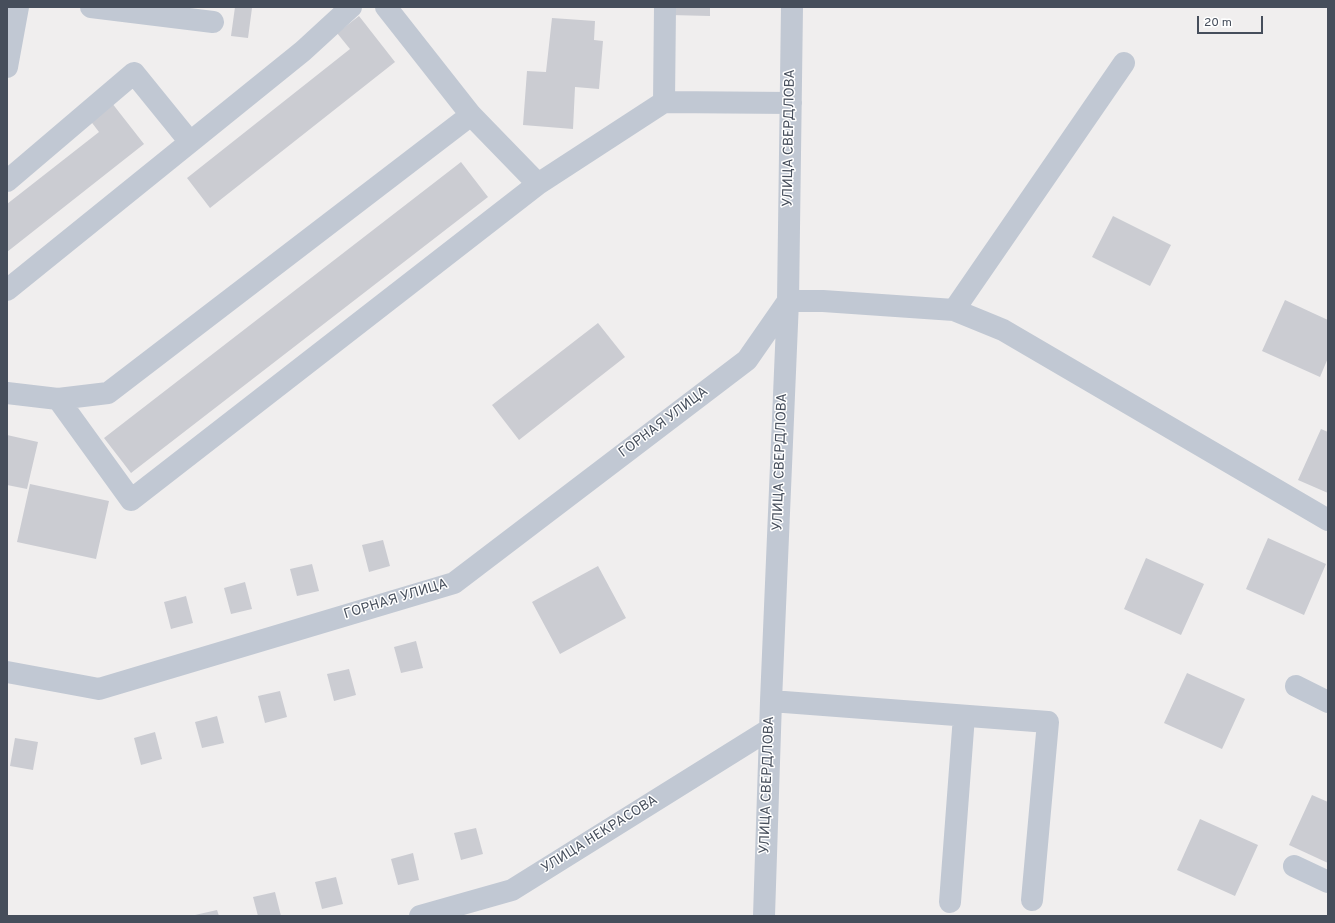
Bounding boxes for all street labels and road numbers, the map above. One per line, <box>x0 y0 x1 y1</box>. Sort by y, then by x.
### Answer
street label: УЛИЦА СВЕРДЛОВА <box>780 69 800 207</box>
street label: ГОРНАЯ УЛИЦА <box>616 384 712 462</box>
street label: УЛИЦА СВЕРДЛОВА <box>770 393 792 531</box>
street label: ГОРНАЯ УЛИЦА <box>342 576 450 624</box>
street label: УЛИЦА СВЕРДЛОВА <box>757 716 779 854</box>
street label: УЛИЦА НЕКРАСОВА <box>539 792 661 878</box>

